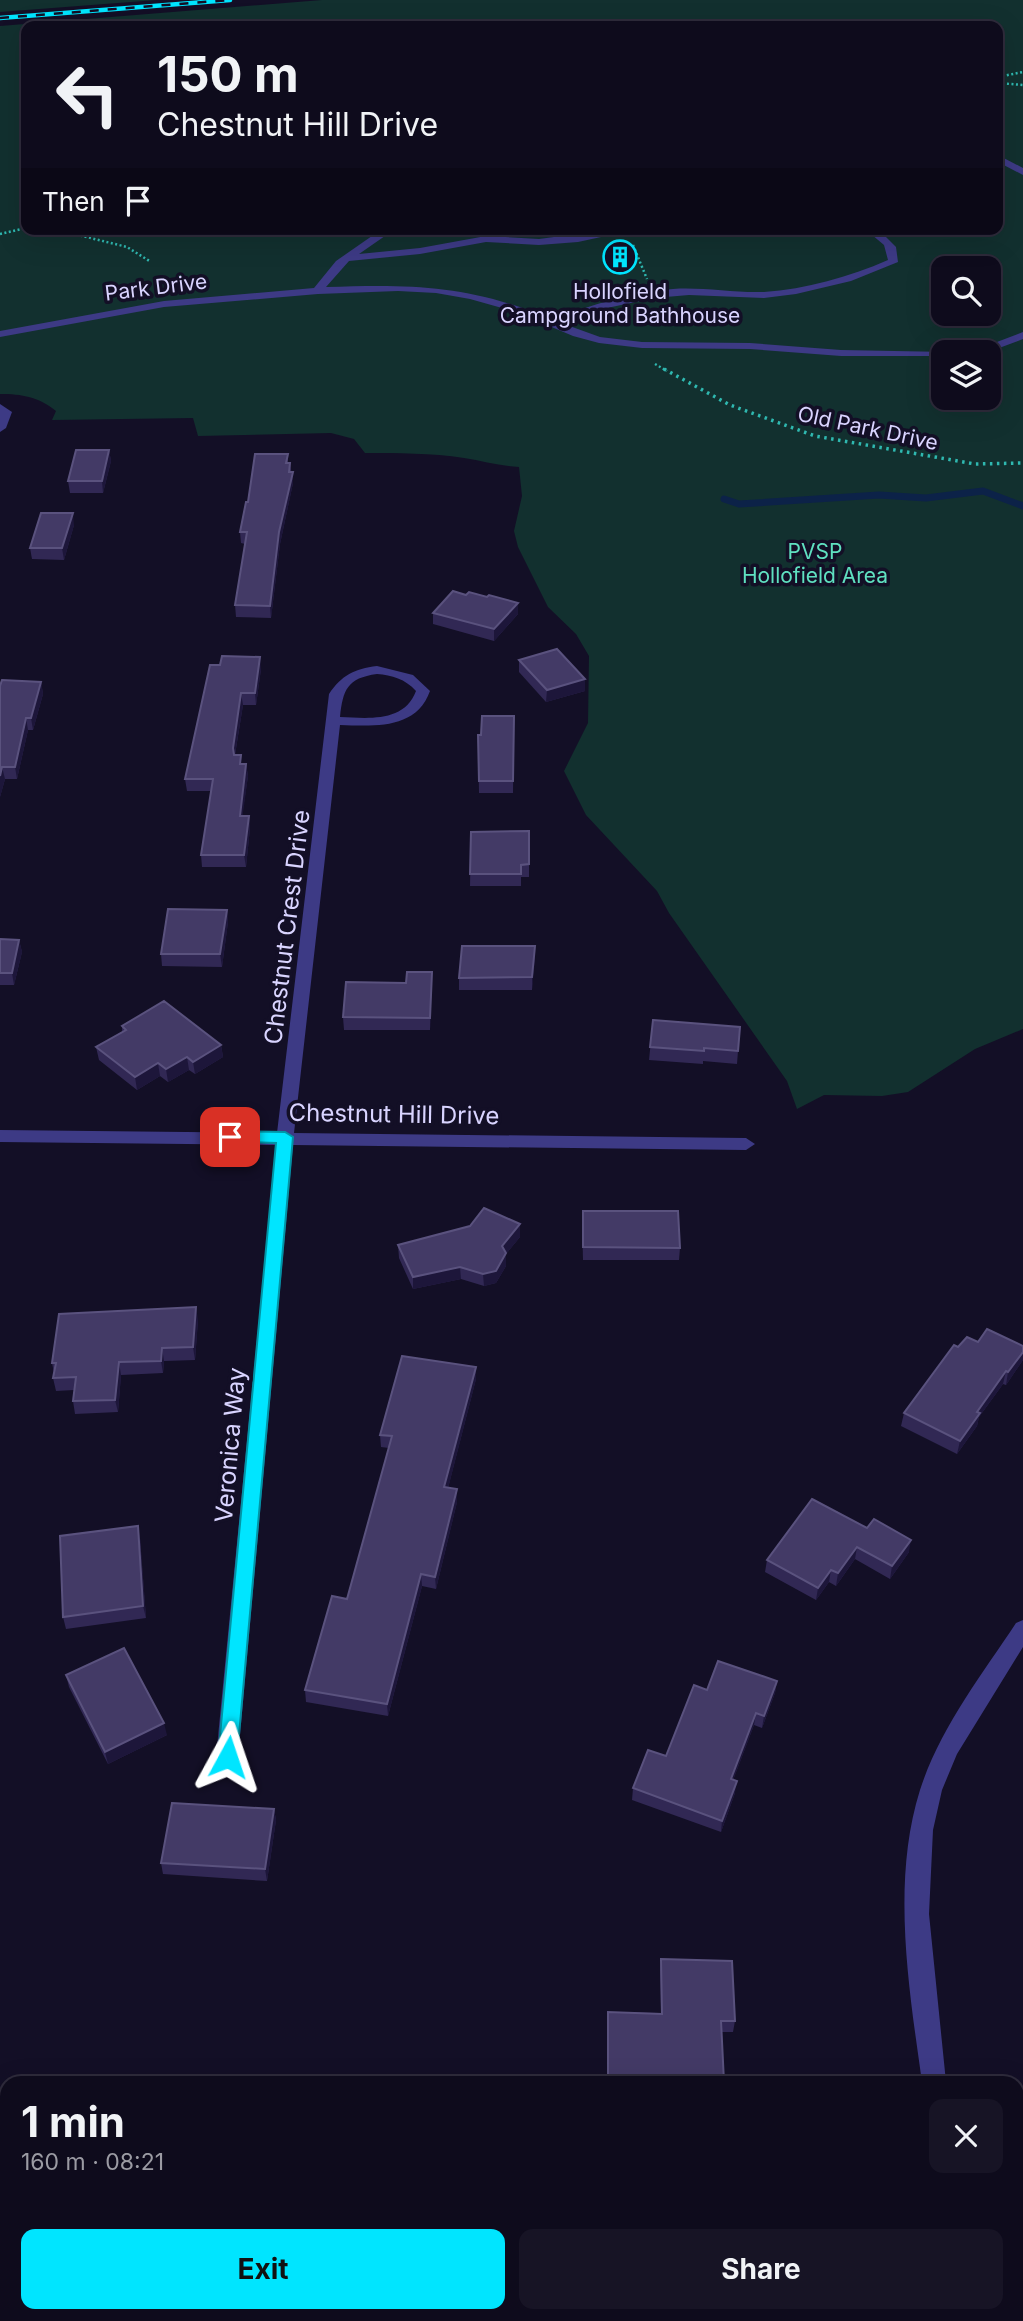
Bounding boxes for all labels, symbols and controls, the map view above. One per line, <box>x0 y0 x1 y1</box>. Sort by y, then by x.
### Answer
text: 150 m <box>157 45 299 104</box>
icon: left <box>42 49 133 140</box>
text: Chestnut Hill Drive <box>157 105 438 144</box>
icon: arrive <box>119 182 157 220</box>
text: Then <box>42 186 105 217</box>
building icon: Hollofield Campground Bathhouse <box>601 238 639 276</box>
map controls <box>931 256 1001 410</box>
button: search <box>931 256 1001 326</box>
street label: Park Drive <box>103 268 209 306</box>
place label: Hollofield Campground Bathhouse <box>500 279 740 328</box>
button: layers <box>931 340 1001 410</box>
street label: Old Park Drive <box>796 401 940 455</box>
park label: PVSP Hollofield Area <box>742 539 888 588</box>
street label: Chestnut Crest Drive <box>258 808 316 1046</box>
street label: Chestnut Hill Drive <box>288 1098 500 1130</box>
pin <box>200 1107 260 1167</box>
icon: arrive <box>211 1118 249 1156</box>
street label: Veronica Way <box>209 1366 251 1524</box>
position arrow <box>191 1720 265 1794</box>
text: 1 min <box>21 2096 125 2147</box>
button: close <box>929 2099 1003 2173</box>
text: 160 m · 08:21 <box>21 2148 164 2176</box>
button: Exit <box>21 2229 505 2309</box>
button: Share <box>519 2229 1003 2309</box>

